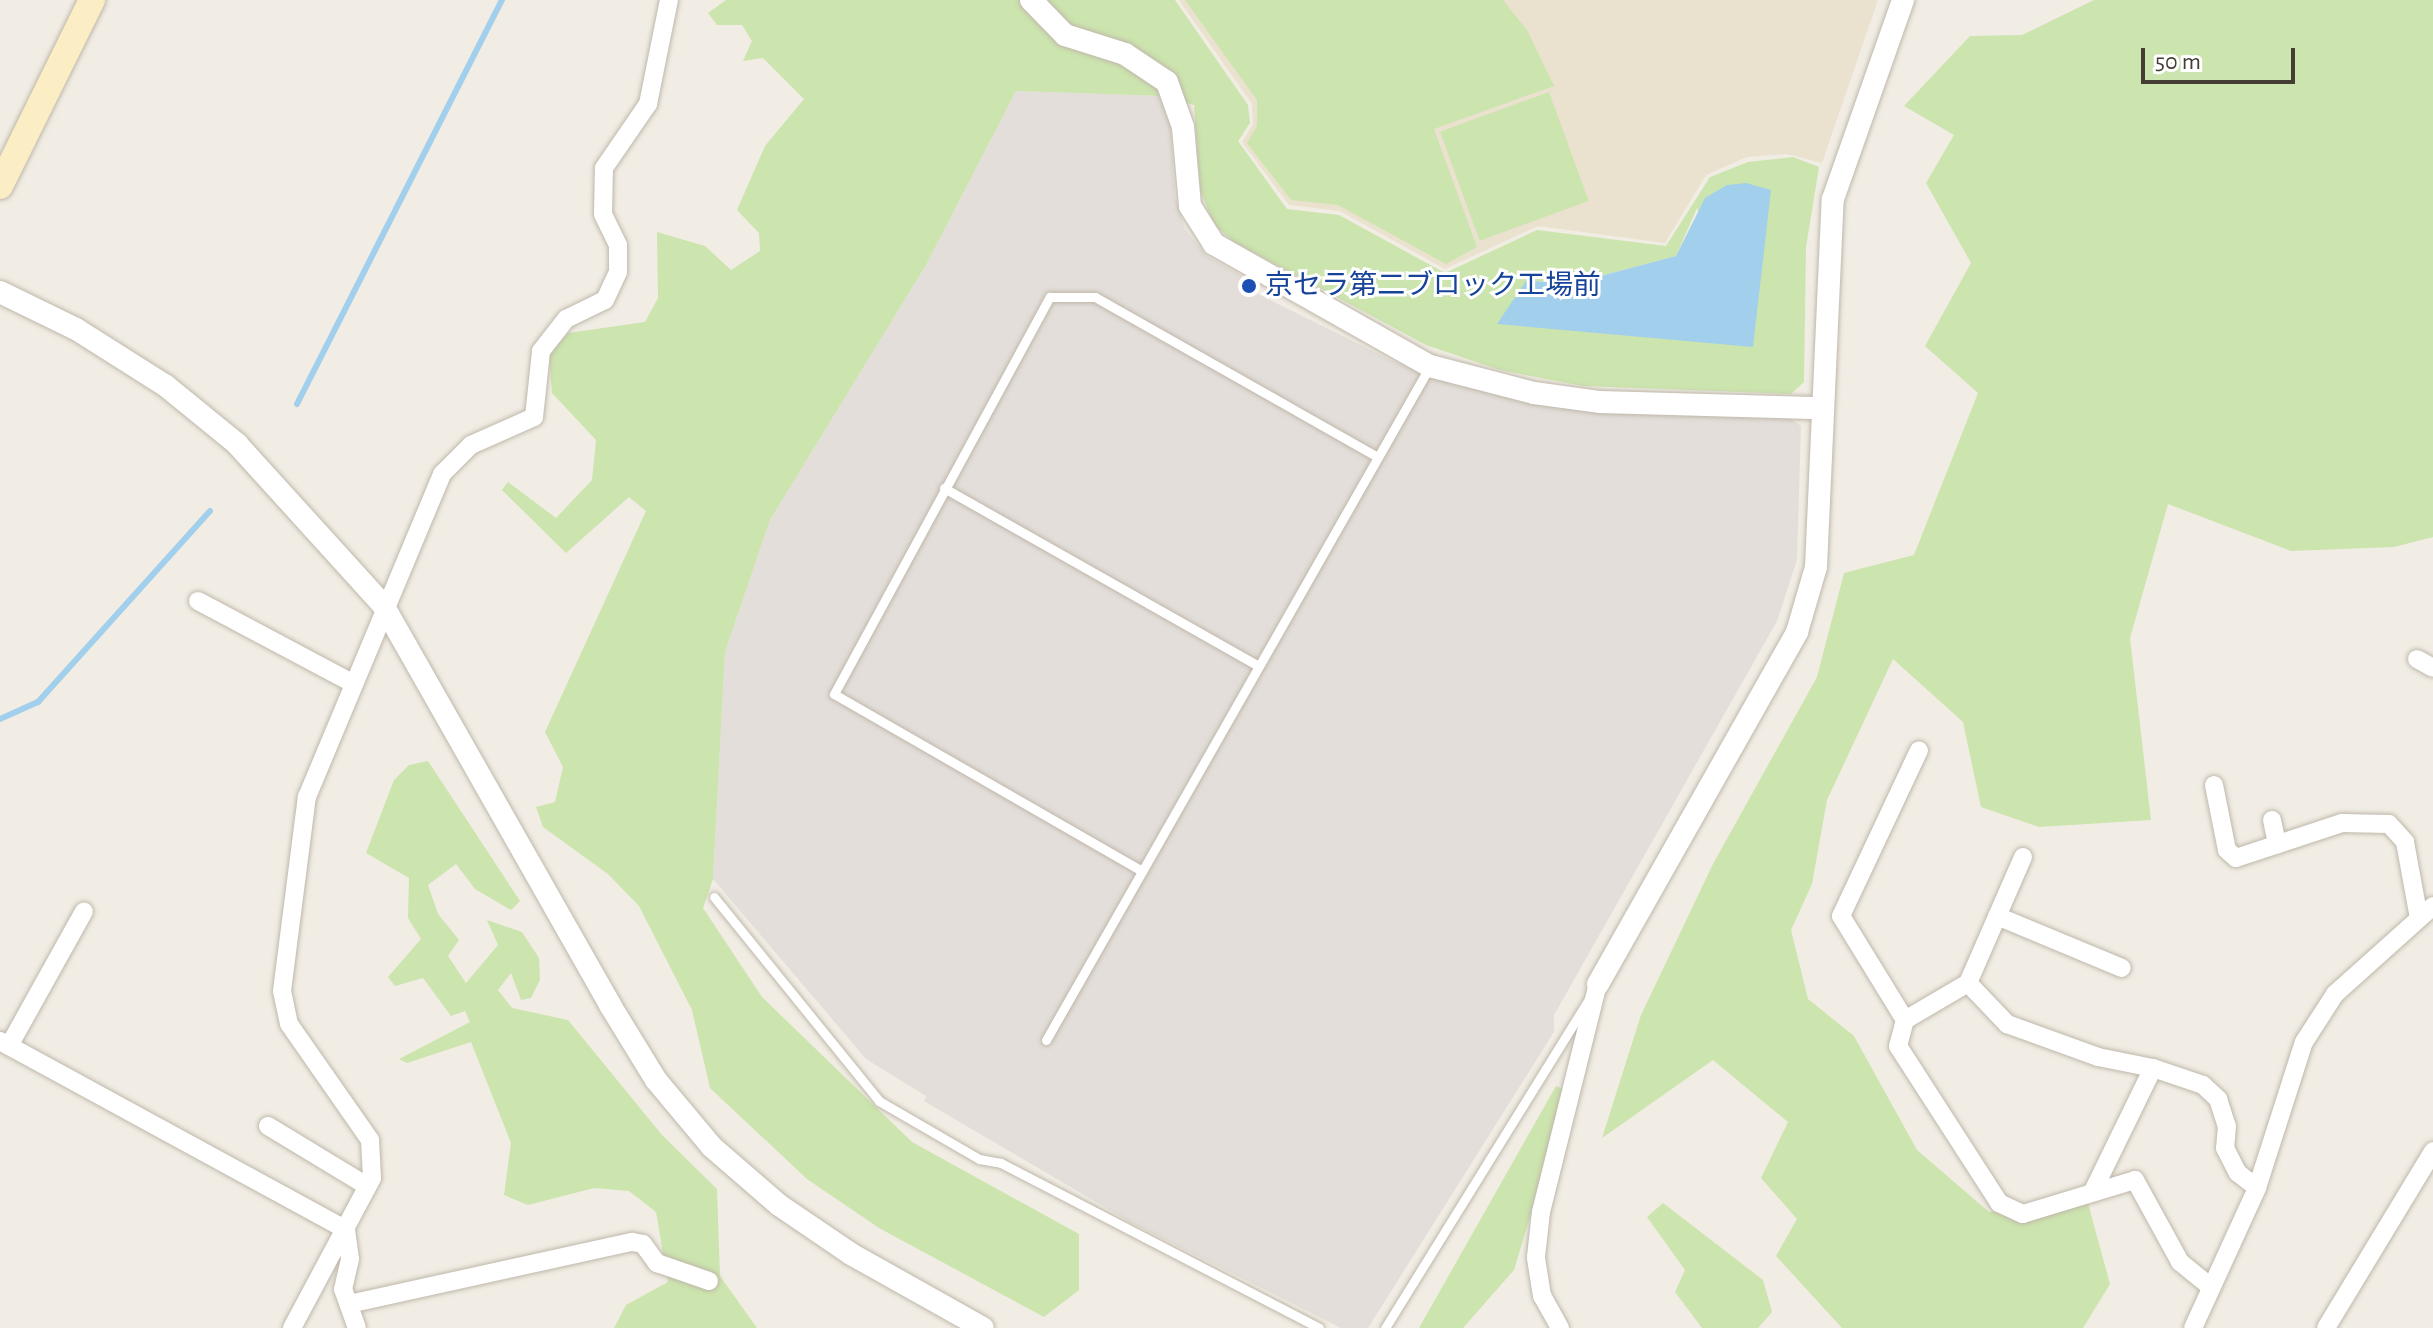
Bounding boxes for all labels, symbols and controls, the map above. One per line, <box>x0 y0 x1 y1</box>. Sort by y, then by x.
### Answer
scale bar <box>2145 32 2299 82</box>
text: 50 m <box>2155 50 2201 74</box>
place label: 京セラ第二ブロック工場前 <box>1265 269 1601 303</box>
marker: 京セラ第二ブロック工場前 <box>1240 277 1258 295</box>

